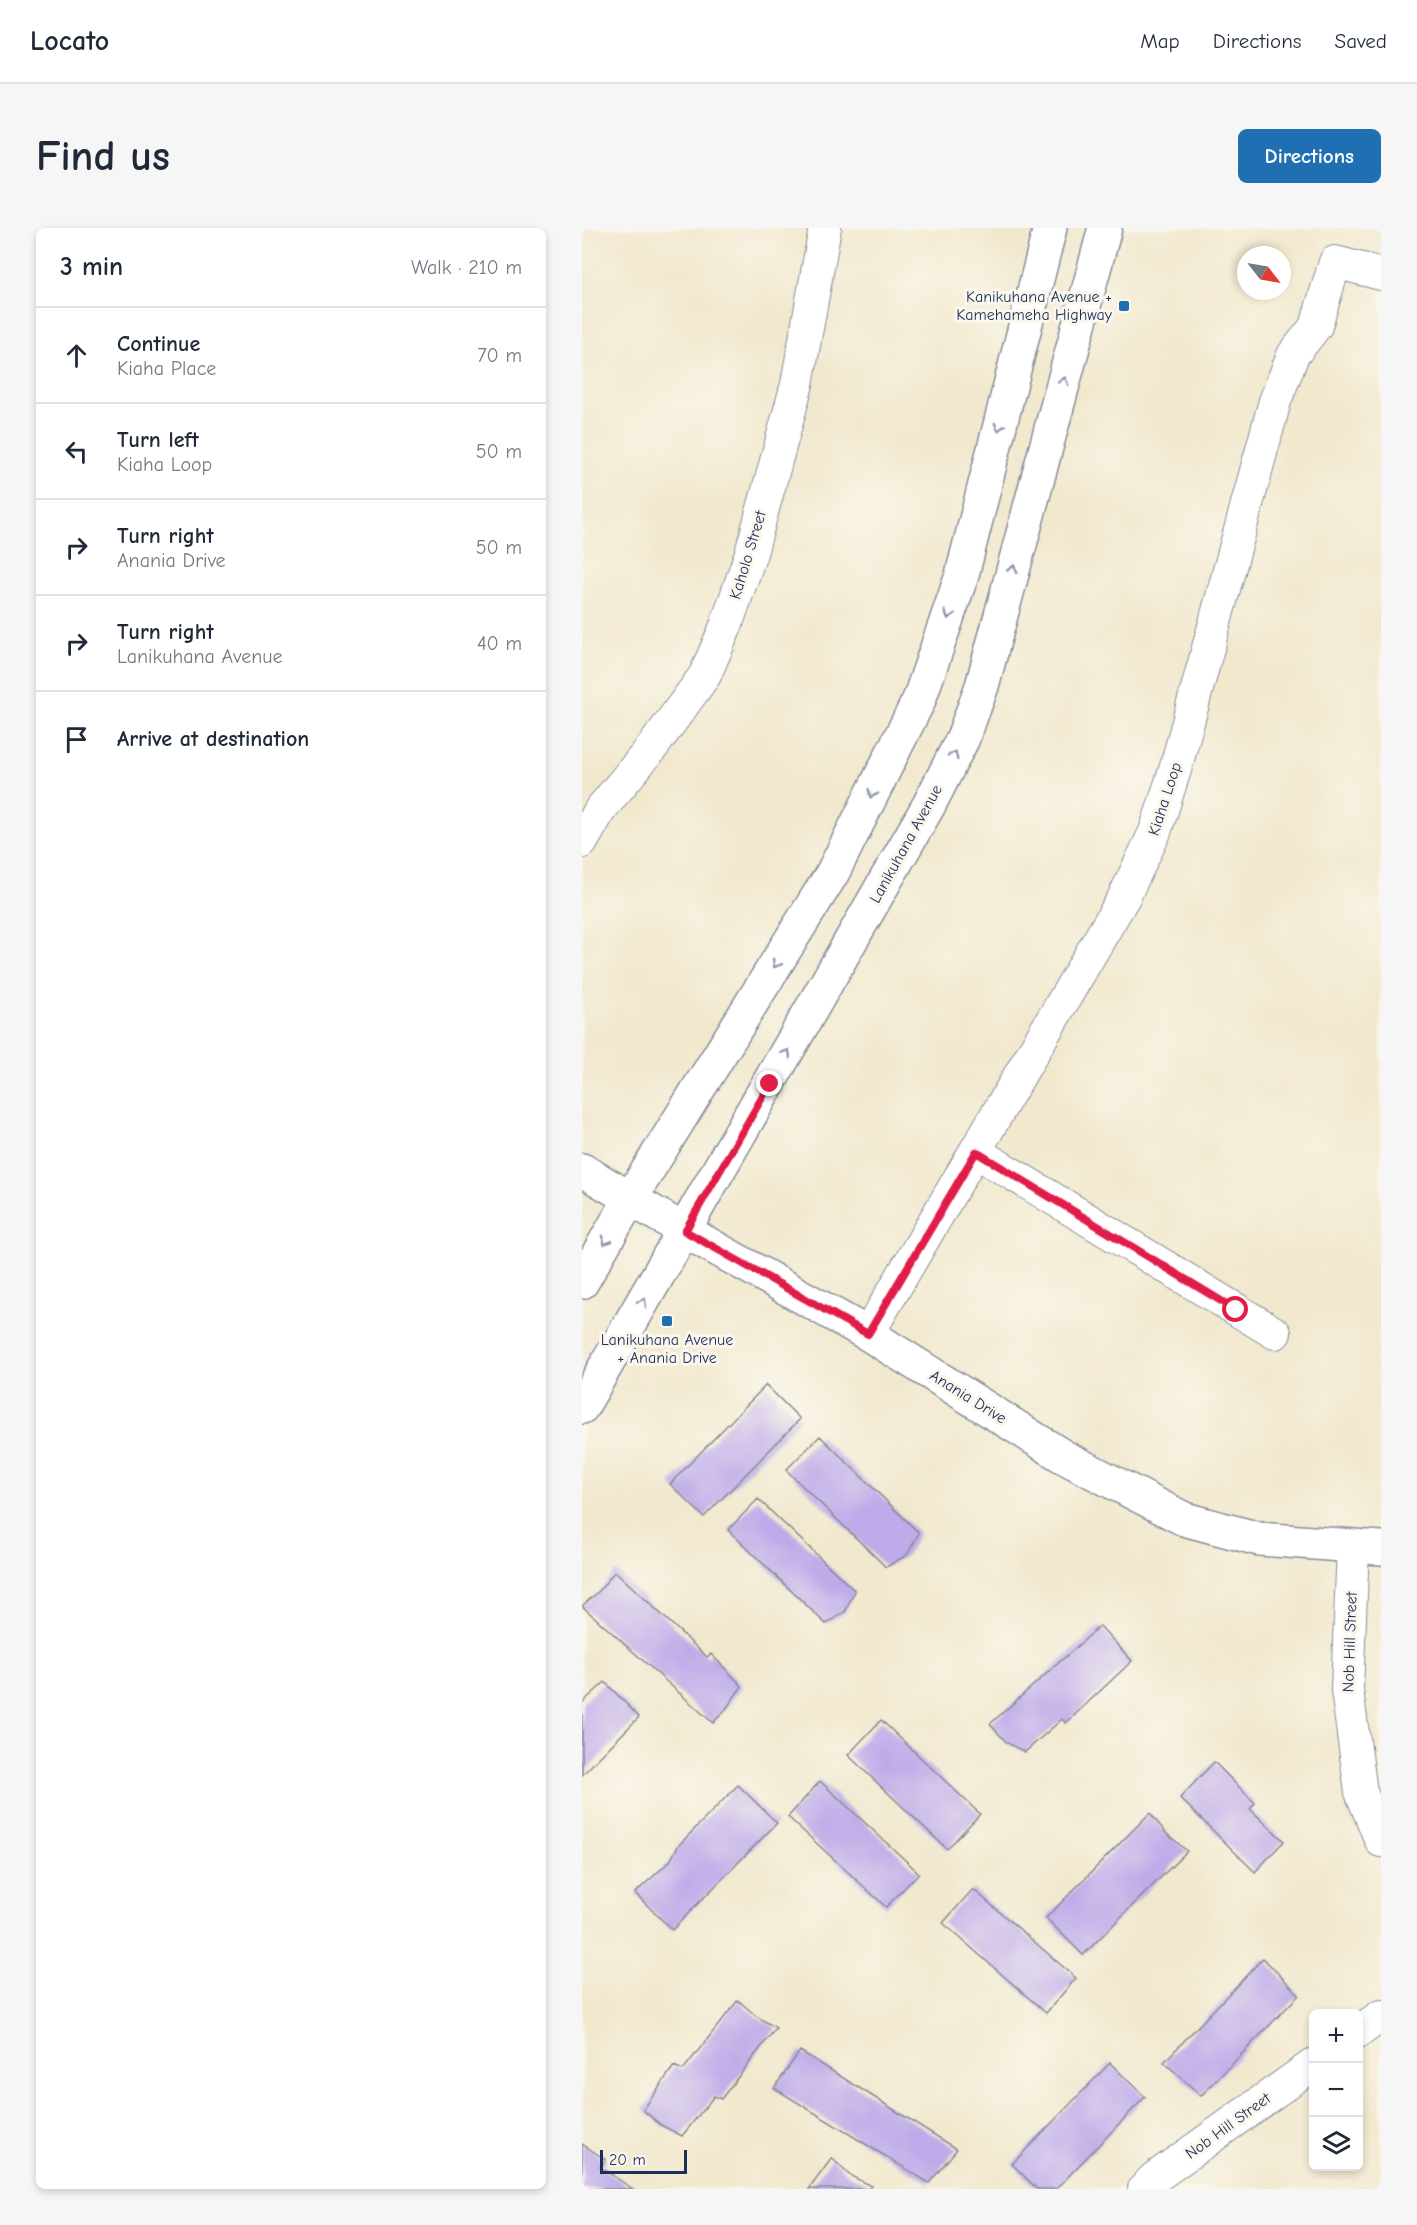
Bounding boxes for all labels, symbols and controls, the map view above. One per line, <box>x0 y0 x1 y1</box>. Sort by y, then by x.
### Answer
text: Locato <box>30 25 109 57</box>
text: Map <box>1140 29 1180 53</box>
text: Directions <box>1213 29 1302 53</box>
text: Saved <box>1335 29 1387 53</box>
button: Directions <box>1238 129 1381 183</box>
text: Find us <box>36 132 170 181</box>
north arrow <box>1237 246 1291 300</box>
text: 3 min <box>60 252 123 282</box>
text: Walk · 210 m <box>411 256 522 279</box>
place label: Kanikuhana Avenue + Kamehameha Highway <box>956 288 1113 324</box>
marker: Kanikuhana Avenue + Kamehameha Highway <box>1117 299 1131 313</box>
text: Continue <box>117 331 200 357</box>
icon: ahead <box>60 339 93 372</box>
text: 70 m <box>477 344 522 367</box>
text: Kiaha Place <box>117 357 216 380</box>
one-way arrow <box>1057 376 1069 387</box>
one-way arrow <box>994 422 1007 432</box>
text: Turn left <box>117 427 199 453</box>
icon: left <box>60 435 93 468</box>
text: 50 m <box>476 440 522 463</box>
text: Kiaha Loop <box>117 453 212 476</box>
street label: Kaholo Street <box>726 508 770 601</box>
text: Turn right <box>117 523 214 549</box>
icon: right <box>60 531 93 564</box>
text: 50 m <box>476 536 522 559</box>
text: Anania Drive <box>117 549 226 572</box>
one-way arrow <box>1006 564 1019 574</box>
one-way arrow <box>944 609 956 620</box>
text: Turn right <box>117 619 214 645</box>
icon: right <box>60 627 93 660</box>
text: 40 m <box>477 632 522 655</box>
text: Lanikuhana Avenue <box>117 645 282 668</box>
icon: arrive <box>60 723 93 756</box>
text: Arrive at destination <box>117 726 309 752</box>
one-way arrow <box>947 750 959 761</box>
street label: Kiaha Loop <box>1145 760 1185 838</box>
street label: Lanikuhana Avenue <box>866 782 946 906</box>
one-way arrow <box>868 788 879 799</box>
one-way arrow <box>772 958 784 968</box>
one-way arrow <box>780 1049 792 1059</box>
route end <box>756 1070 782 1096</box>
one-way arrow <box>602 1235 613 1245</box>
route start <box>1222 1296 1248 1322</box>
one-way arrow <box>636 1298 648 1309</box>
marker: Lanikuhana Avenue + Anania Drive <box>660 1314 674 1328</box>
place label: Lanikuhana Avenue + Anania Drive <box>601 1331 733 1367</box>
street label: Anania Drive <box>926 1366 1010 1428</box>
street label: Nob Hill Street <box>1339 1591 1361 1693</box>
map controls <box>1309 2009 1363 2171</box>
button: + <box>1309 2009 1363 2063</box>
button: − <box>1309 2063 1363 2117</box>
street label: Nob Hill Street <box>1182 2089 1274 2163</box>
button: layers <box>1309 2117 1363 2171</box>
scale bar <box>600 2147 687 2174</box>
text: 20 m <box>609 2151 646 2169</box>

